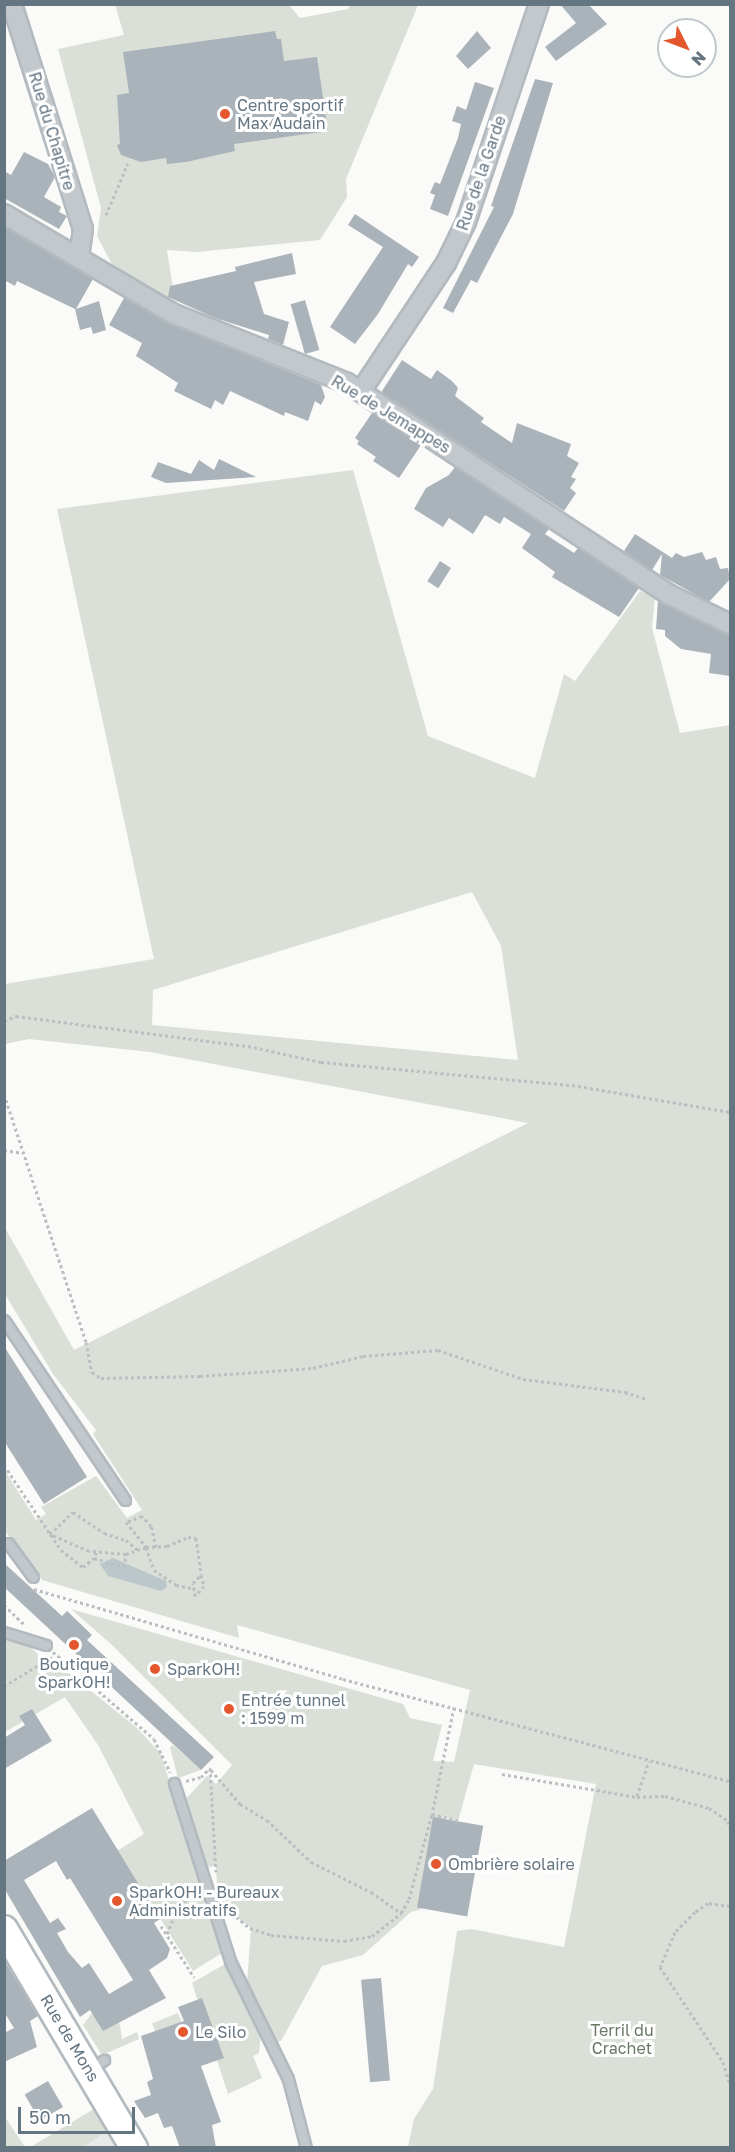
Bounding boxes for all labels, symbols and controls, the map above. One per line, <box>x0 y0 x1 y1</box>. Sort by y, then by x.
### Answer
north arrow <box>657 18 717 78</box>
text: N <box>687 47 710 70</box>
street label: Rue du Chapitre <box>25 70 79 192</box>
place label: Centre sportif Max Audain <box>237 95 344 133</box>
marker: Centre sportif Max Audain <box>218 107 232 121</box>
street label: Rue de la Garde <box>452 113 510 233</box>
street label: Rue de Jemappes <box>328 371 454 457</box>
marker: Boutique SparkOH! <box>67 1638 81 1652</box>
place label: Boutique SparkOH! <box>37 1654 111 1692</box>
place label: SparkOH! <box>167 1659 240 1679</box>
marker: SparkOH! <box>148 1662 162 1676</box>
place label: Entrée tunnel : 1599 m <box>241 1690 346 1728</box>
marker: Entrée tunnel : 1599 m <box>222 1702 236 1716</box>
place label: Ombrière solaire <box>448 1854 575 1874</box>
marker: Ombrière solaire <box>429 1857 443 1871</box>
place label: SparkOH! - Bureaux Administratifs <box>129 1882 280 1920</box>
marker: SparkOH! - Bureaux Administratifs <box>110 1894 124 1908</box>
street label: Rue de Mons <box>36 1991 104 2085</box>
park label: Terril du Crachet <box>590 2020 654 2058</box>
place label: Le Silo <box>195 2022 246 2042</box>
marker: Le Silo <box>176 2025 190 2039</box>
scale bar <box>21 2095 138 2133</box>
text: 50 m <box>29 2106 71 2128</box>

